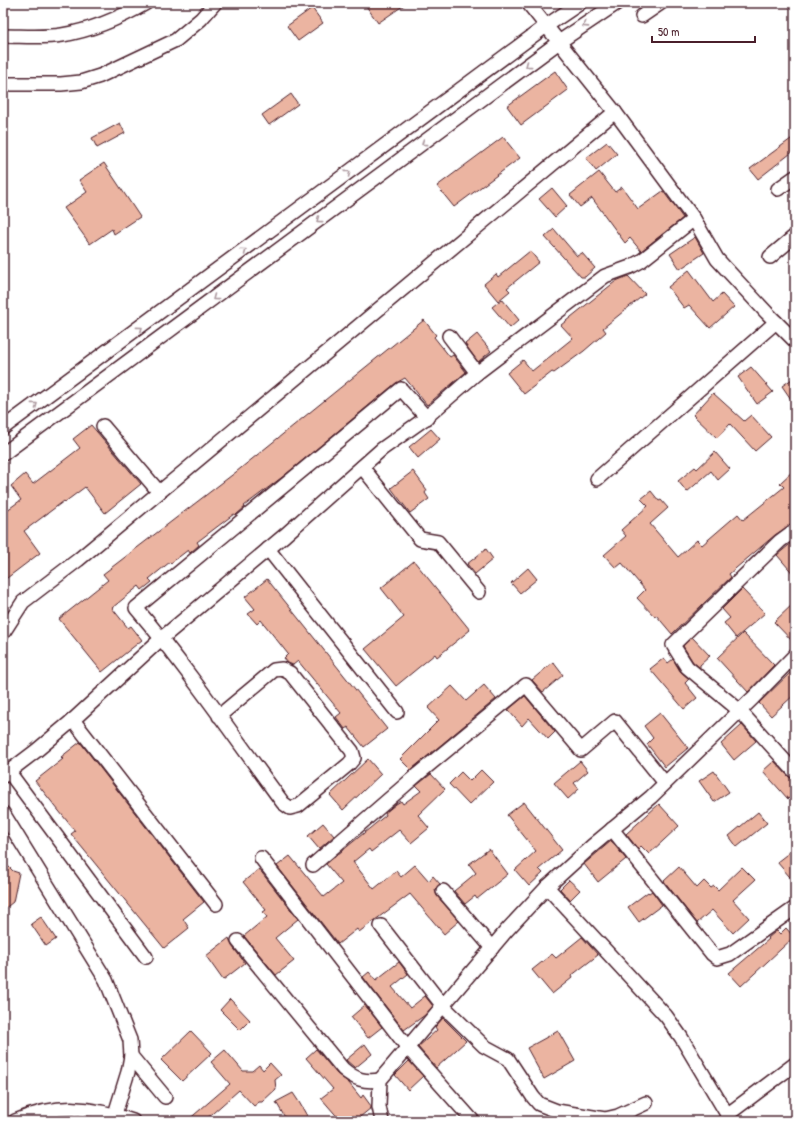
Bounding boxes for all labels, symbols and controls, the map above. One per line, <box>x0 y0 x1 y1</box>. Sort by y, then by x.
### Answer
scale bar <box>652 18 755 44</box>
one-way arrow <box>582 20 589 27</box>
text: 50 m <box>658 23 679 40</box>
one-way arrow <box>525 60 532 67</box>
one-way arrow <box>421 138 428 145</box>
one-way arrow <box>344 171 351 178</box>
one-way arrow <box>317 215 324 222</box>
one-way arrow <box>240 248 247 256</box>
one-way arrow <box>212 293 219 300</box>
one-way arrow <box>135 326 142 333</box>
one-way arrow <box>30 403 37 410</box>

